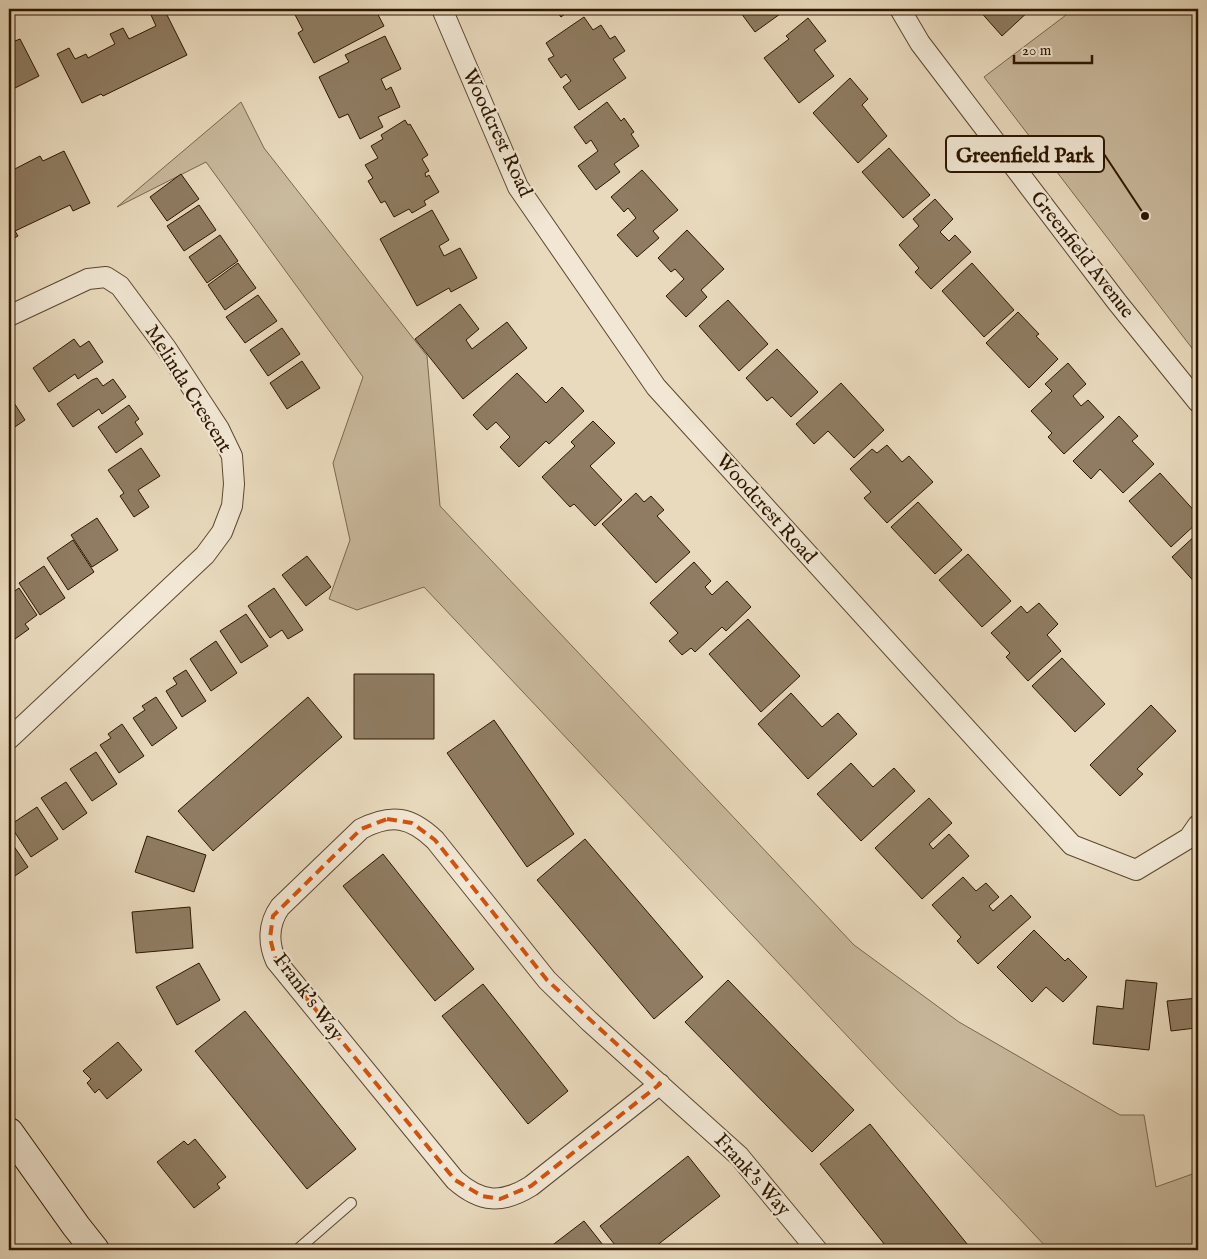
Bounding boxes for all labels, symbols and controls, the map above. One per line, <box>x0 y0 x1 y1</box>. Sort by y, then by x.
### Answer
scale bar <box>1014 32 1092 64</box>
text: 20 m <box>1022 41 1052 60</box>
street label: Woodcrest Road <box>456 65 538 201</box>
callout: Greenfield Park <box>946 136 1104 172</box>
text: Greenfield Park <box>956 143 1095 170</box>
street label: Greenfield Avenue <box>1025 186 1139 324</box>
street label: Melinda Crescent <box>139 320 237 458</box>
street label: Woodcrest Road <box>710 449 822 569</box>
street label: Frank's Way <box>267 948 349 1046</box>
street label: Frank's Way <box>708 1128 796 1222</box>

